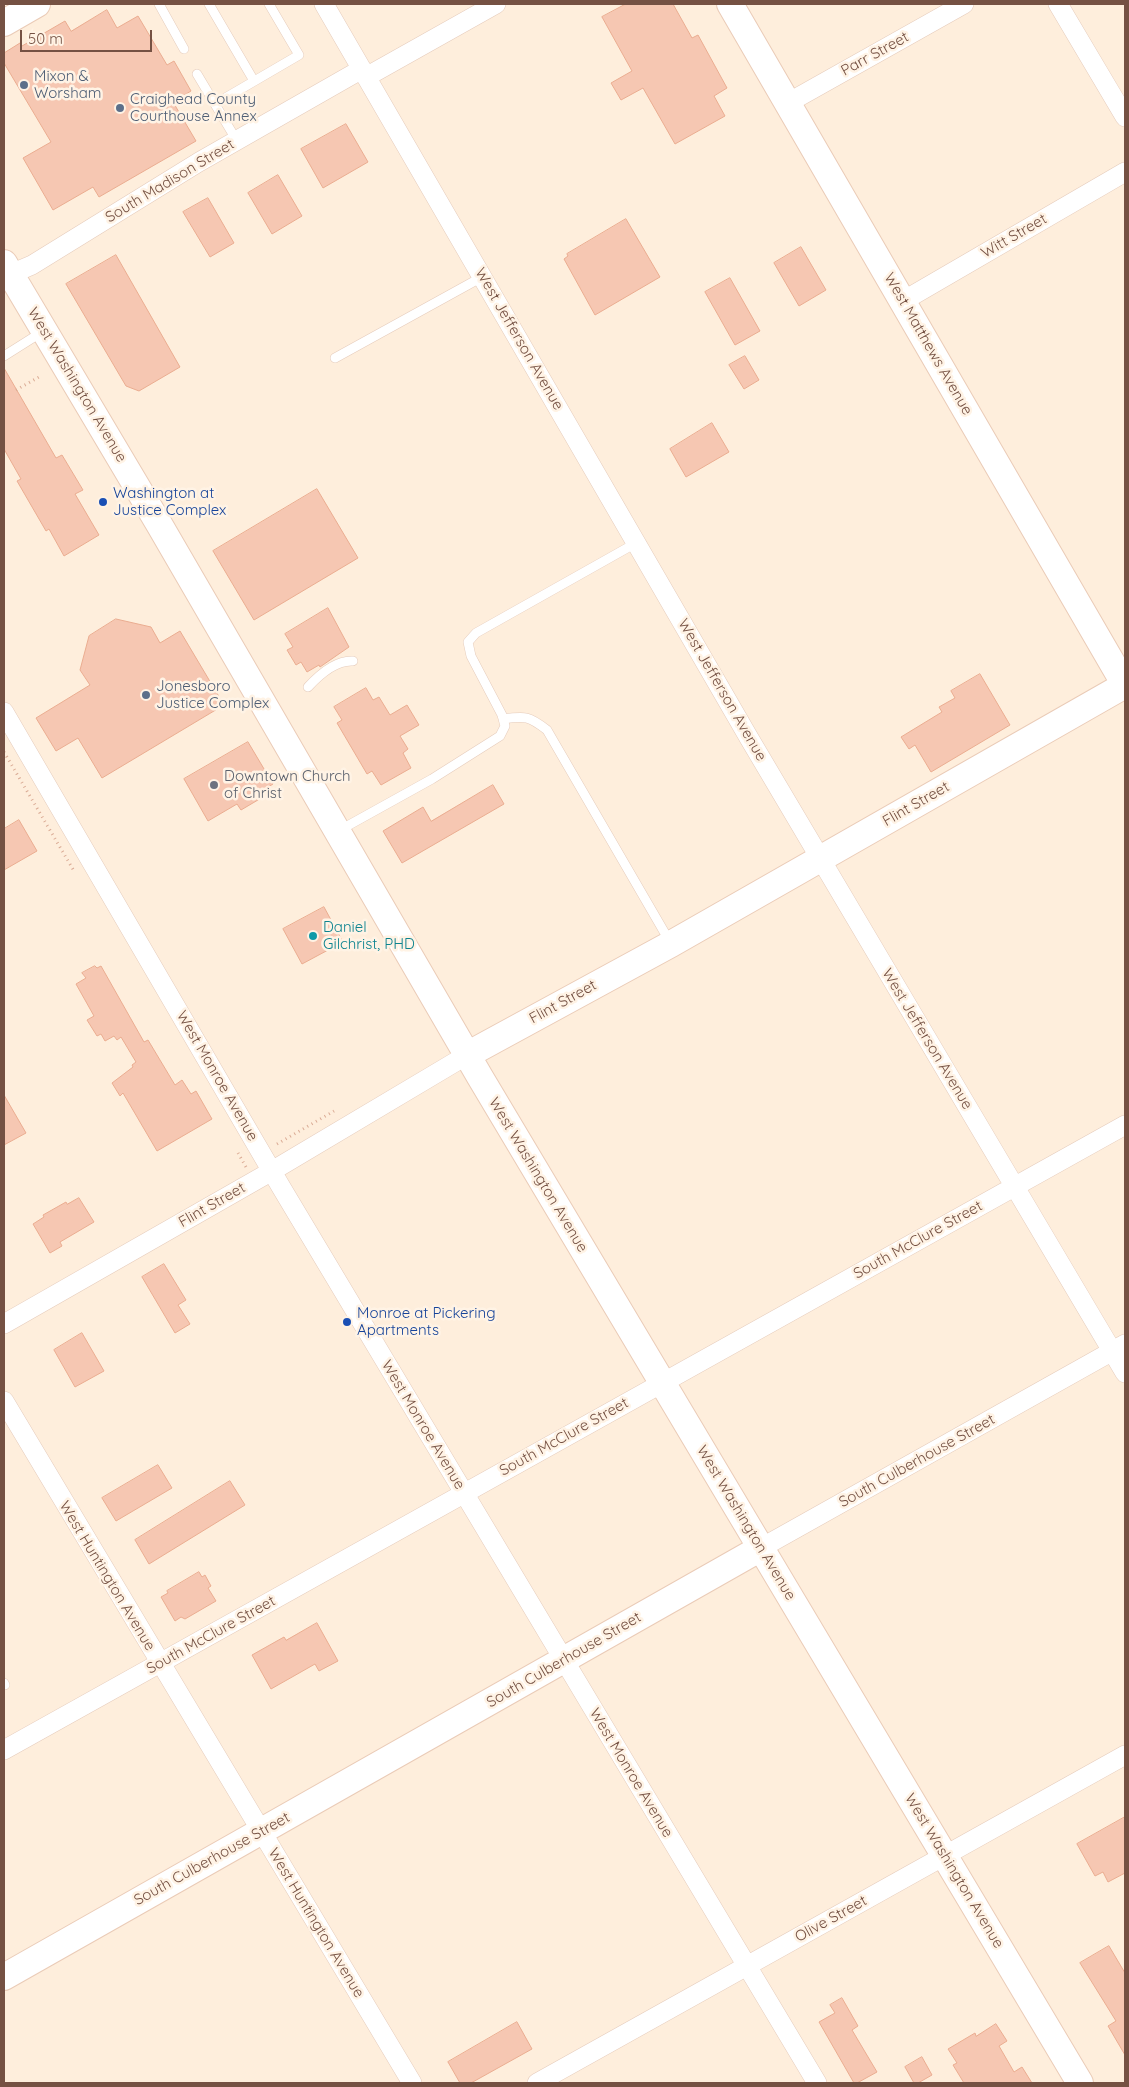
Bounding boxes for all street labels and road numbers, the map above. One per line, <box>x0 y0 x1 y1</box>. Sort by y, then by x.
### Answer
street label: Parr Street <box>838 28 912 80</box>
street label: South Madison Street <box>102 135 238 227</box>
street label: Witt Street <box>978 210 1050 262</box>
street label: West Jefferson Avenue <box>471 265 567 413</box>
street label: West Matthews Avenue <box>880 270 976 418</box>
street label: West Washington Avenue <box>24 304 130 466</box>
street label: West Jefferson Avenue <box>674 616 770 764</box>
street label: Flint Street <box>879 778 953 830</box>
street label: West Jefferson Avenue <box>878 965 976 1113</box>
street label: Flint Street <box>526 976 600 1028</box>
street label: West Monroe Avenue <box>172 1008 262 1144</box>
street label: West Washington Avenue <box>485 1094 591 1256</box>
street label: Flint Street <box>175 1179 249 1231</box>
street label: South McClure Street <box>850 1197 986 1283</box>
street label: West Monroe Avenue <box>377 1357 469 1493</box>
street label: South McClure Street <box>496 1394 632 1480</box>
street label: South Culberhouse Street <box>836 1411 998 1511</box>
street label: West Washington Avenue <box>693 1442 799 1604</box>
street label: West Huntington Avenue <box>55 1498 159 1654</box>
street label: South McClure Street <box>143 1592 279 1678</box>
street label: South Culberhouse Street <box>483 1608 645 1712</box>
street label: West Monroe Avenue <box>585 1705 677 1841</box>
street label: West Washington Avenue <box>901 1790 1007 1952</box>
street label: South Culberhouse Street <box>131 1809 293 1909</box>
street label: West Huntington Avenue <box>264 1845 368 2001</box>
street label: Olive Street <box>792 1892 870 1946</box>

